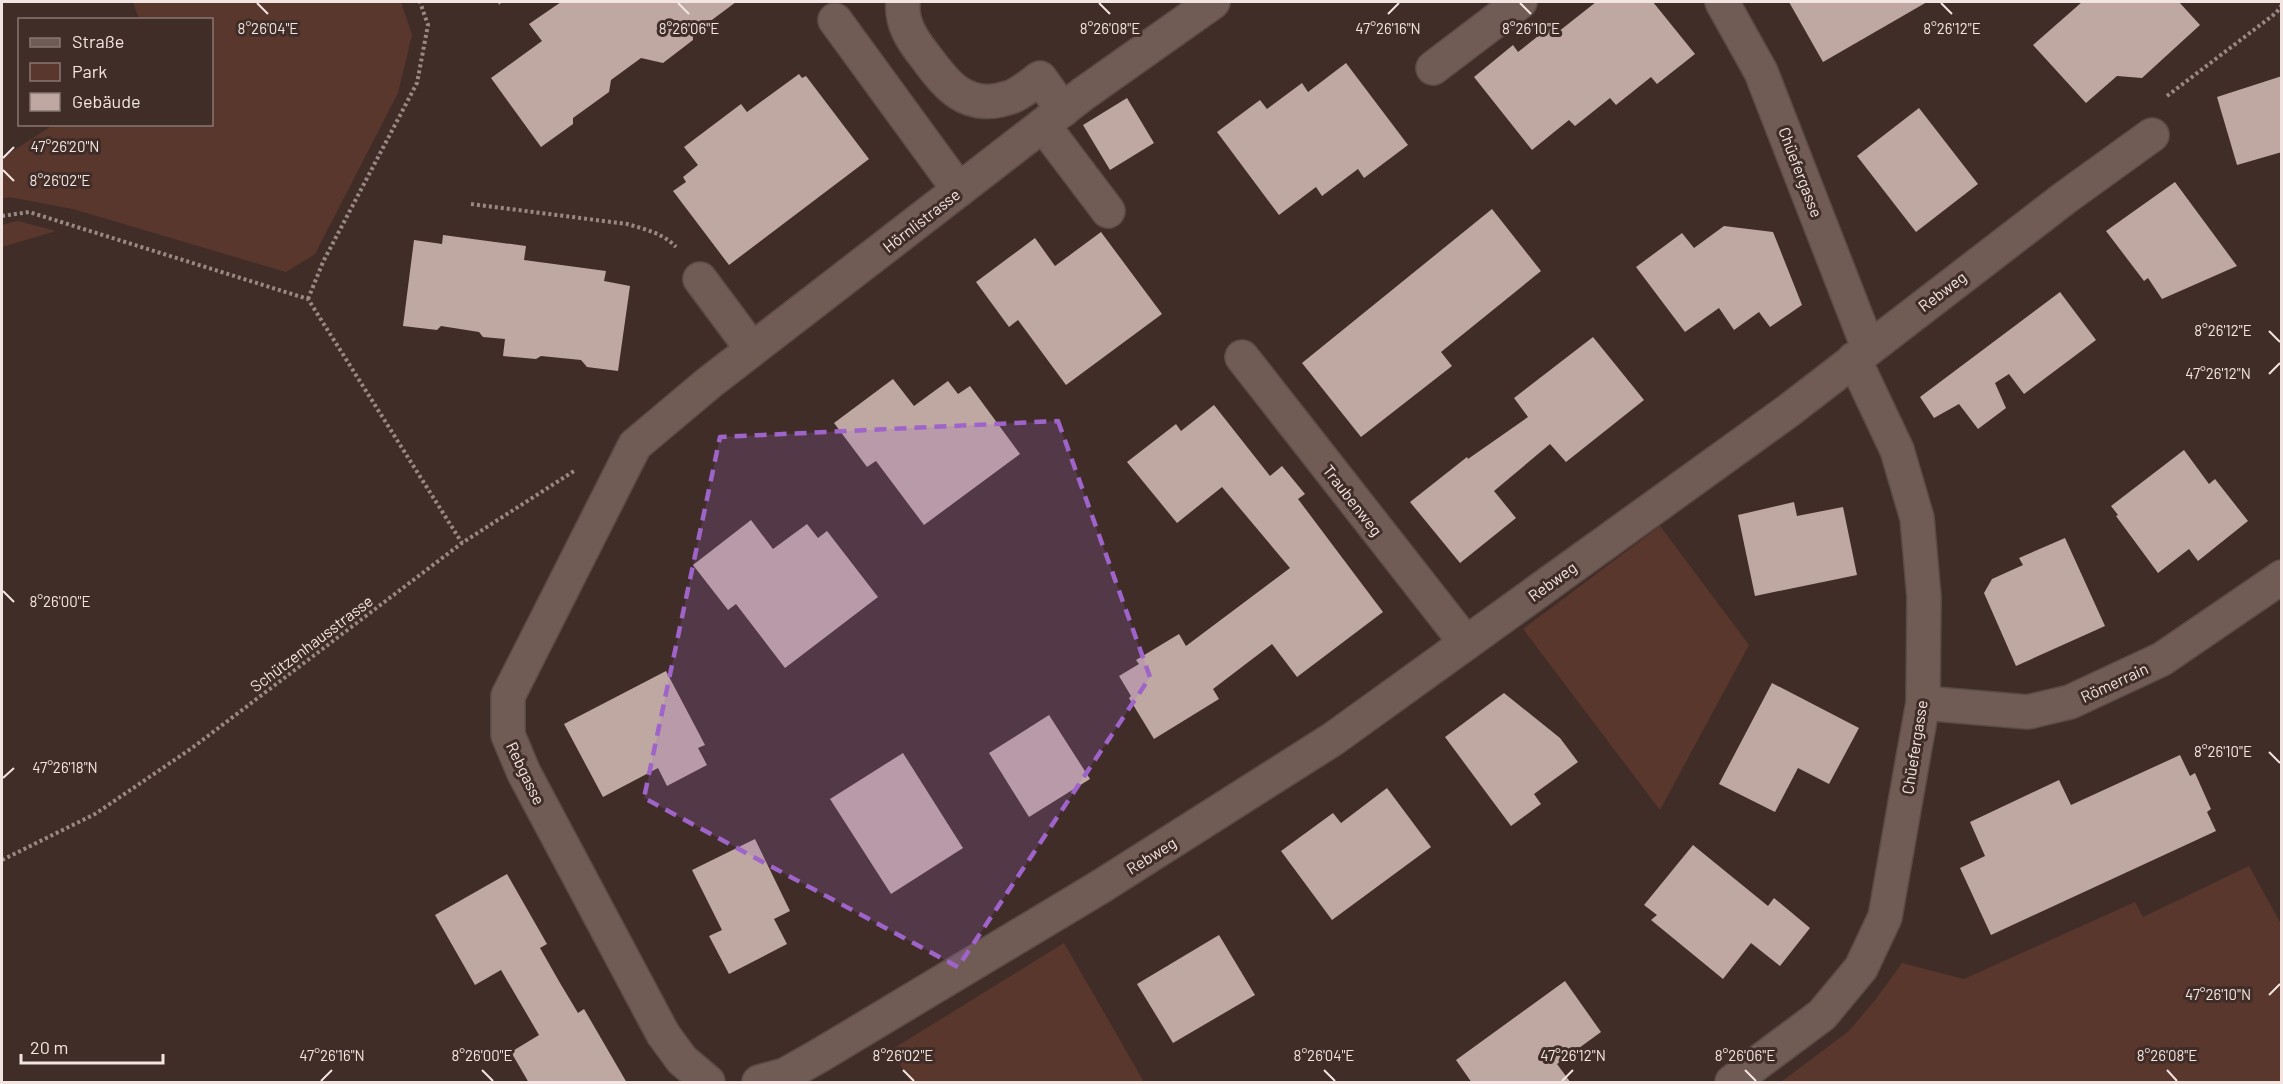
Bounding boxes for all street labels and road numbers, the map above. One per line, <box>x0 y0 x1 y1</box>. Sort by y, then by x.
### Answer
street label: Chüefergasse <box>1775 124 1827 220</box>
street label: Hörnlistrasse <box>879 184 963 256</box>
street label: Rebweg <box>1914 267 1970 315</box>
street label: Traubenweg <box>1319 461 1387 539</box>
street label: Rebweg <box>1524 557 1580 605</box>
street label: Schützenhausstrasse <box>246 591 376 695</box>
street label: Römerrain <box>2077 658 2151 706</box>
street label: Chüefergasse <box>1897 699 1931 795</box>
street label: Rebgasse <box>503 739 549 807</box>
street label: Rebweg <box>1123 832 1179 878</box>

